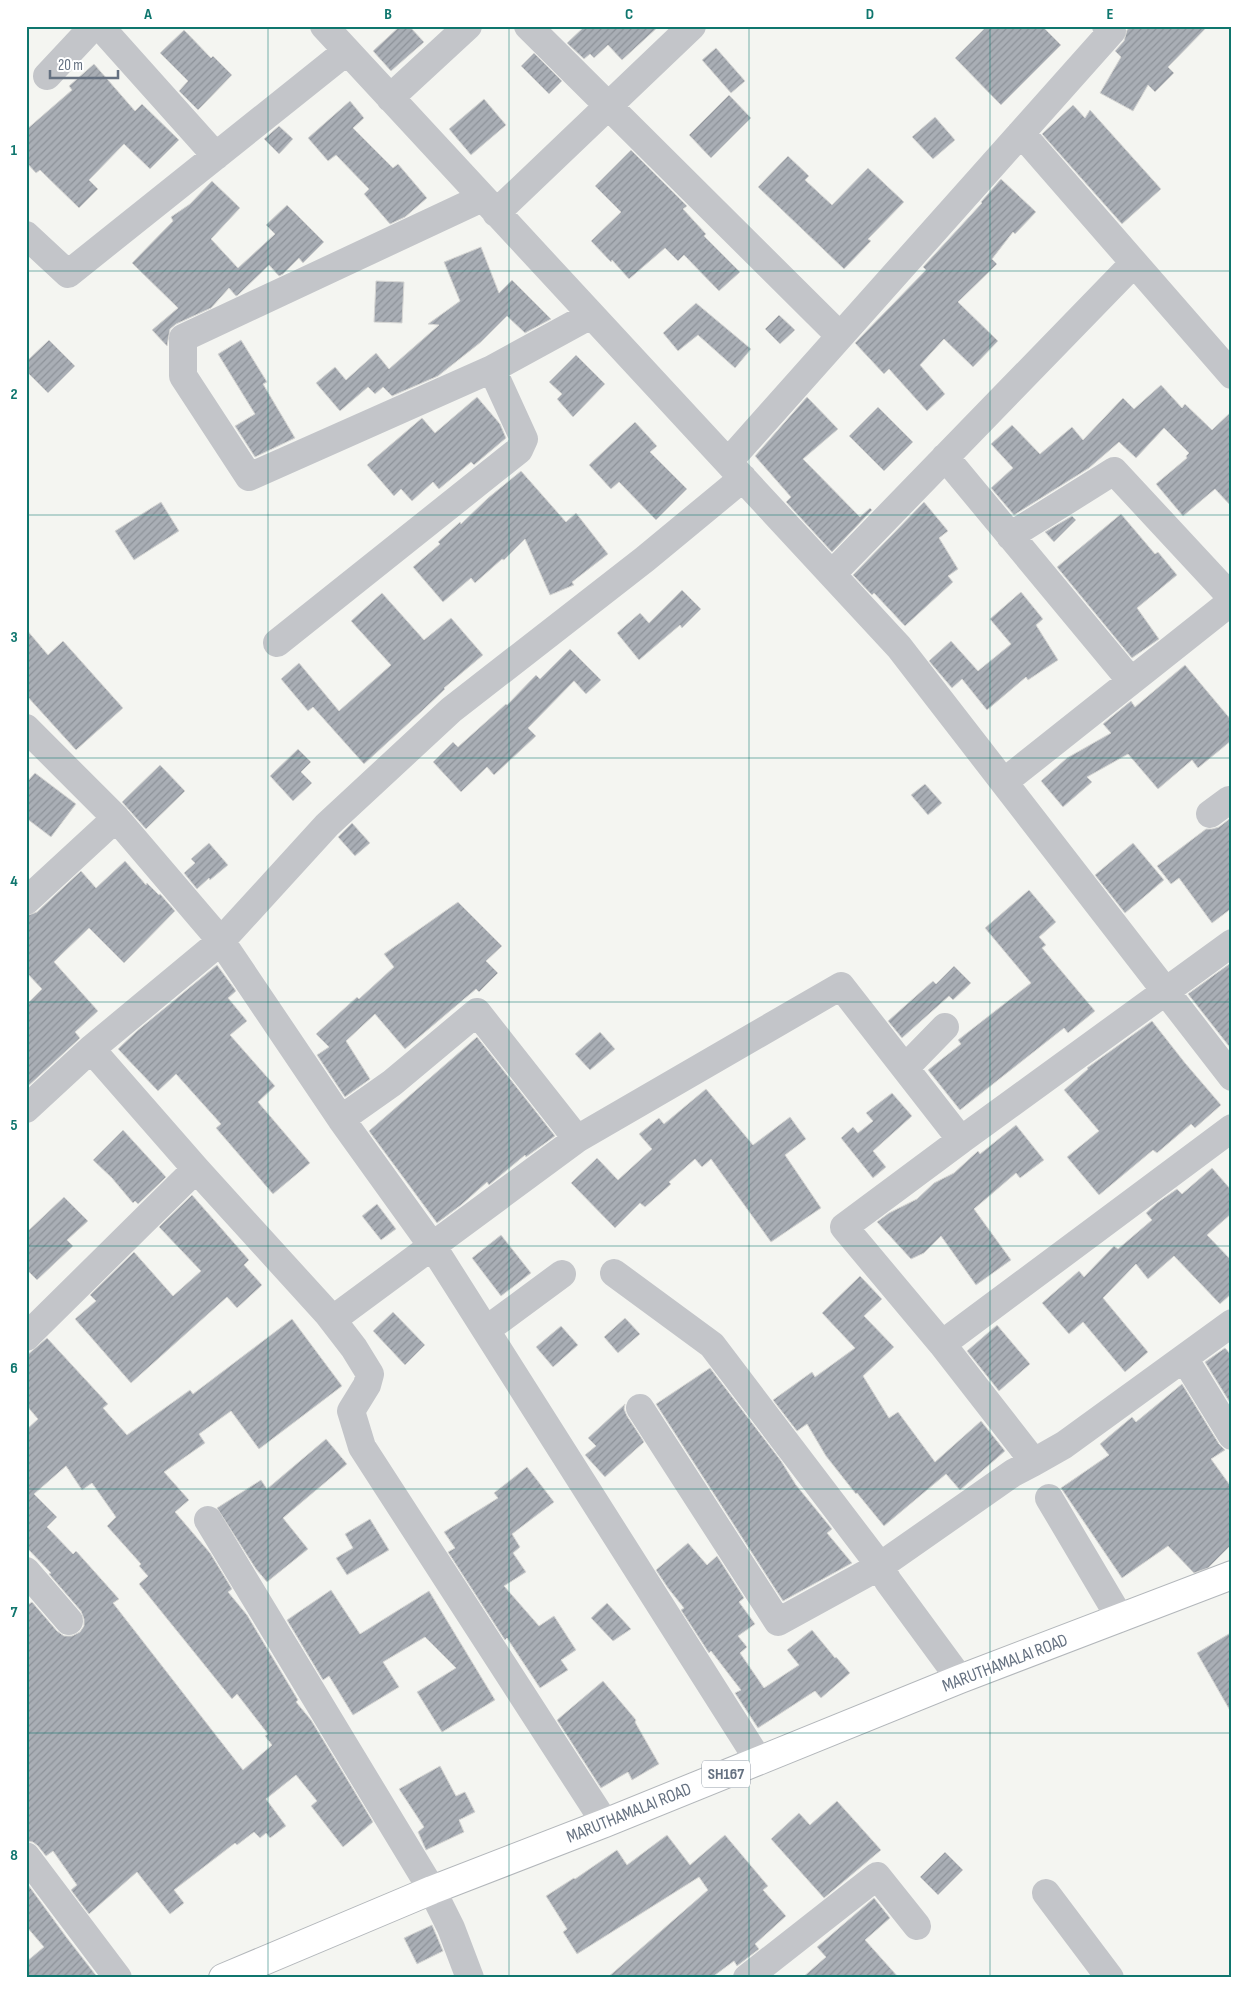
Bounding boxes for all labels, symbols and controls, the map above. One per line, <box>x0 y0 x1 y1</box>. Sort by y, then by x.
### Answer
text: A <box>143 5 152 24</box>
text: B <box>384 5 392 24</box>
text: C <box>625 5 633 24</box>
text: D <box>866 5 874 24</box>
text: E <box>1107 5 1114 24</box>
scale bar <box>50 48 118 80</box>
text: 20 m <box>58 56 83 75</box>
text: 1 <box>11 141 18 160</box>
text: 2 <box>10 385 18 404</box>
text: 3 <box>10 628 18 647</box>
text: 4 <box>10 872 18 891</box>
text: 5 <box>10 1116 18 1135</box>
text: 6 <box>10 1359 18 1378</box>
text: 7 <box>11 1603 18 1622</box>
street label: MARUTHAMALAI ROAD <box>939 1629 1071 1697</box>
road number: SH167 <box>702 1760 750 1788</box>
street label: MARUTHAMALAI ROAD <box>564 1778 694 1848</box>
text: 8 <box>10 1846 18 1865</box>

